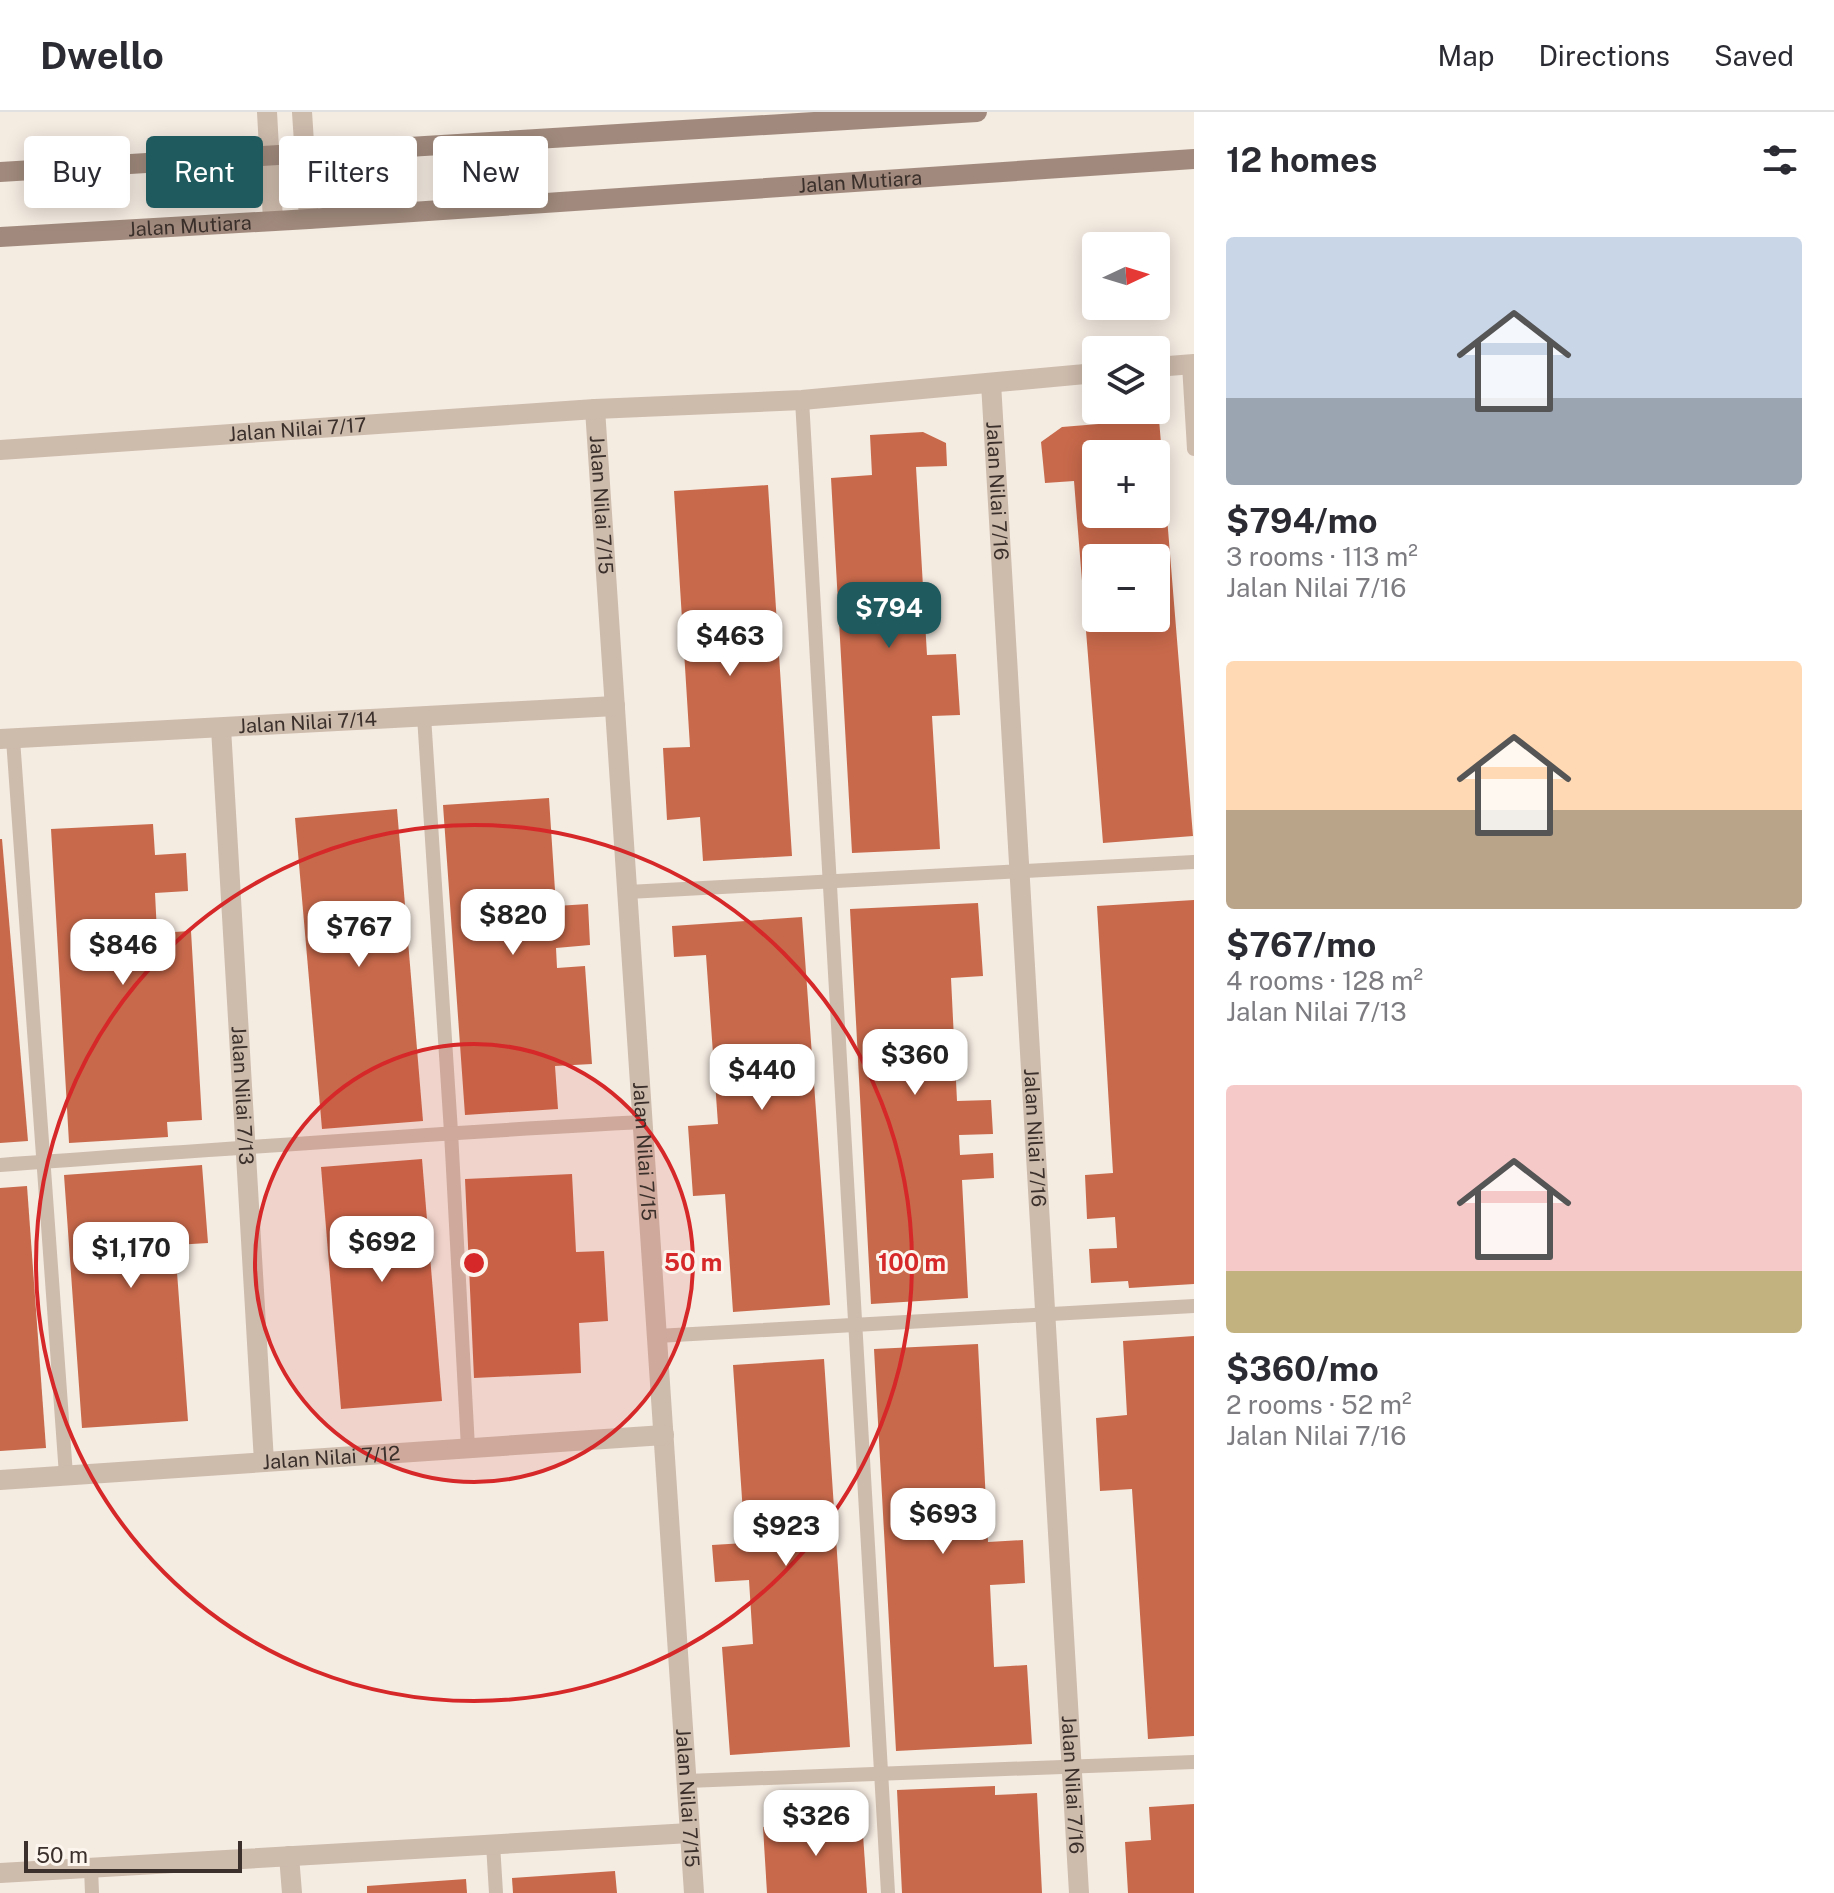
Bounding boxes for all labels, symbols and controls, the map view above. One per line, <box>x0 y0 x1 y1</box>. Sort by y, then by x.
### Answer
text: Dwello <box>40 33 164 78</box>
text: Map <box>1438 39 1494 72</box>
text: Directions <box>1538 39 1670 72</box>
text: Saved <box>1714 39 1794 72</box>
chip: Buy <box>24 136 130 208</box>
chip: Rent <box>146 136 263 208</box>
chip: Filters <box>279 136 417 208</box>
chip: New <box>433 136 548 208</box>
icon: filters <box>1758 138 1802 182</box>
text: 12 homes <box>1226 140 1377 180</box>
street label: Jalan Mutiara <box>798 165 923 198</box>
street label: Jalan Mutiara <box>127 210 252 242</box>
north arrow <box>1082 232 1170 320</box>
map controls <box>1082 232 1170 632</box>
icon: home <box>1442 289 1586 433</box>
button: layers <box>1082 336 1170 424</box>
street label: Jalan Nilai 7/17 <box>227 413 367 446</box>
street label: Jalan Nilai 7/16 <box>981 421 1013 561</box>
street label: Jalan Nilai 7/15 <box>585 434 618 575</box>
button: + <box>1082 440 1170 528</box>
text: $794/mo <box>1226 501 1378 541</box>
text: 3 rooms · 113 m² <box>1226 541 1418 572</box>
button: − <box>1082 544 1170 632</box>
text: Jalan Nilai 7/16 <box>1226 572 1407 603</box>
pin: $794 <box>842 582 936 650</box>
text: $794 <box>855 592 923 623</box>
pin: $463 <box>683 610 777 678</box>
text: $463 <box>695 620 765 651</box>
street label: Jalan Nilai 7/14 <box>237 707 378 738</box>
icon: home <box>1442 713 1586 857</box>
pin: $820 <box>466 889 560 957</box>
text: $820 <box>479 899 547 930</box>
pin: $767 <box>312 901 406 969</box>
text: $767 <box>326 911 392 942</box>
pin: $846 <box>76 919 170 987</box>
text: $767/mo <box>1226 925 1376 965</box>
text: $846 <box>88 929 158 960</box>
text: 4 rooms · 128 m² <box>1226 965 1423 996</box>
text: Jalan Nilai 7/13 <box>1226 996 1407 1027</box>
street label: Jalan Nilai 7/13 <box>226 1025 259 1166</box>
pin: $360 <box>868 1029 962 1097</box>
text: $360 <box>881 1039 949 1070</box>
pin: $440 <box>715 1044 809 1112</box>
text: $440 <box>728 1054 796 1085</box>
street label: Jalan Nilai 7/16 <box>1019 1068 1051 1208</box>
street label: Jalan Nilai 7/15 <box>628 1081 661 1222</box>
icon: home <box>1442 1137 1586 1281</box>
pin: $692 <box>335 1216 429 1284</box>
pin: $1,170 <box>66 1222 196 1290</box>
text: $692 <box>348 1226 416 1257</box>
text: $1,170 <box>91 1232 171 1263</box>
text: 50 m <box>664 1248 722 1276</box>
text: 100 m <box>878 1248 946 1276</box>
centre of rings <box>460 1249 488 1277</box>
text: $360/mo <box>1226 1349 1379 1389</box>
text: 2 rooms · 52 m² <box>1226 1389 1412 1420</box>
text: Jalan Nilai 7/16 <box>1226 1420 1407 1451</box>
street label: Jalan Nilai 7/12 <box>261 1441 401 1474</box>
pin: $693 <box>896 1488 990 1556</box>
text: $693 <box>908 1498 978 1529</box>
pin: $923 <box>739 1500 833 1568</box>
text: $923 <box>752 1510 820 1541</box>
street label: Jalan Nilai 7/16 <box>1057 1715 1089 1855</box>
street label: Jalan Nilai 7/15 <box>671 1728 704 1868</box>
pin: $326 <box>769 1790 863 1858</box>
text: $326 <box>782 1800 850 1831</box>
scale bar <box>24 1837 242 1873</box>
text: 50 m <box>36 1842 88 1868</box>

